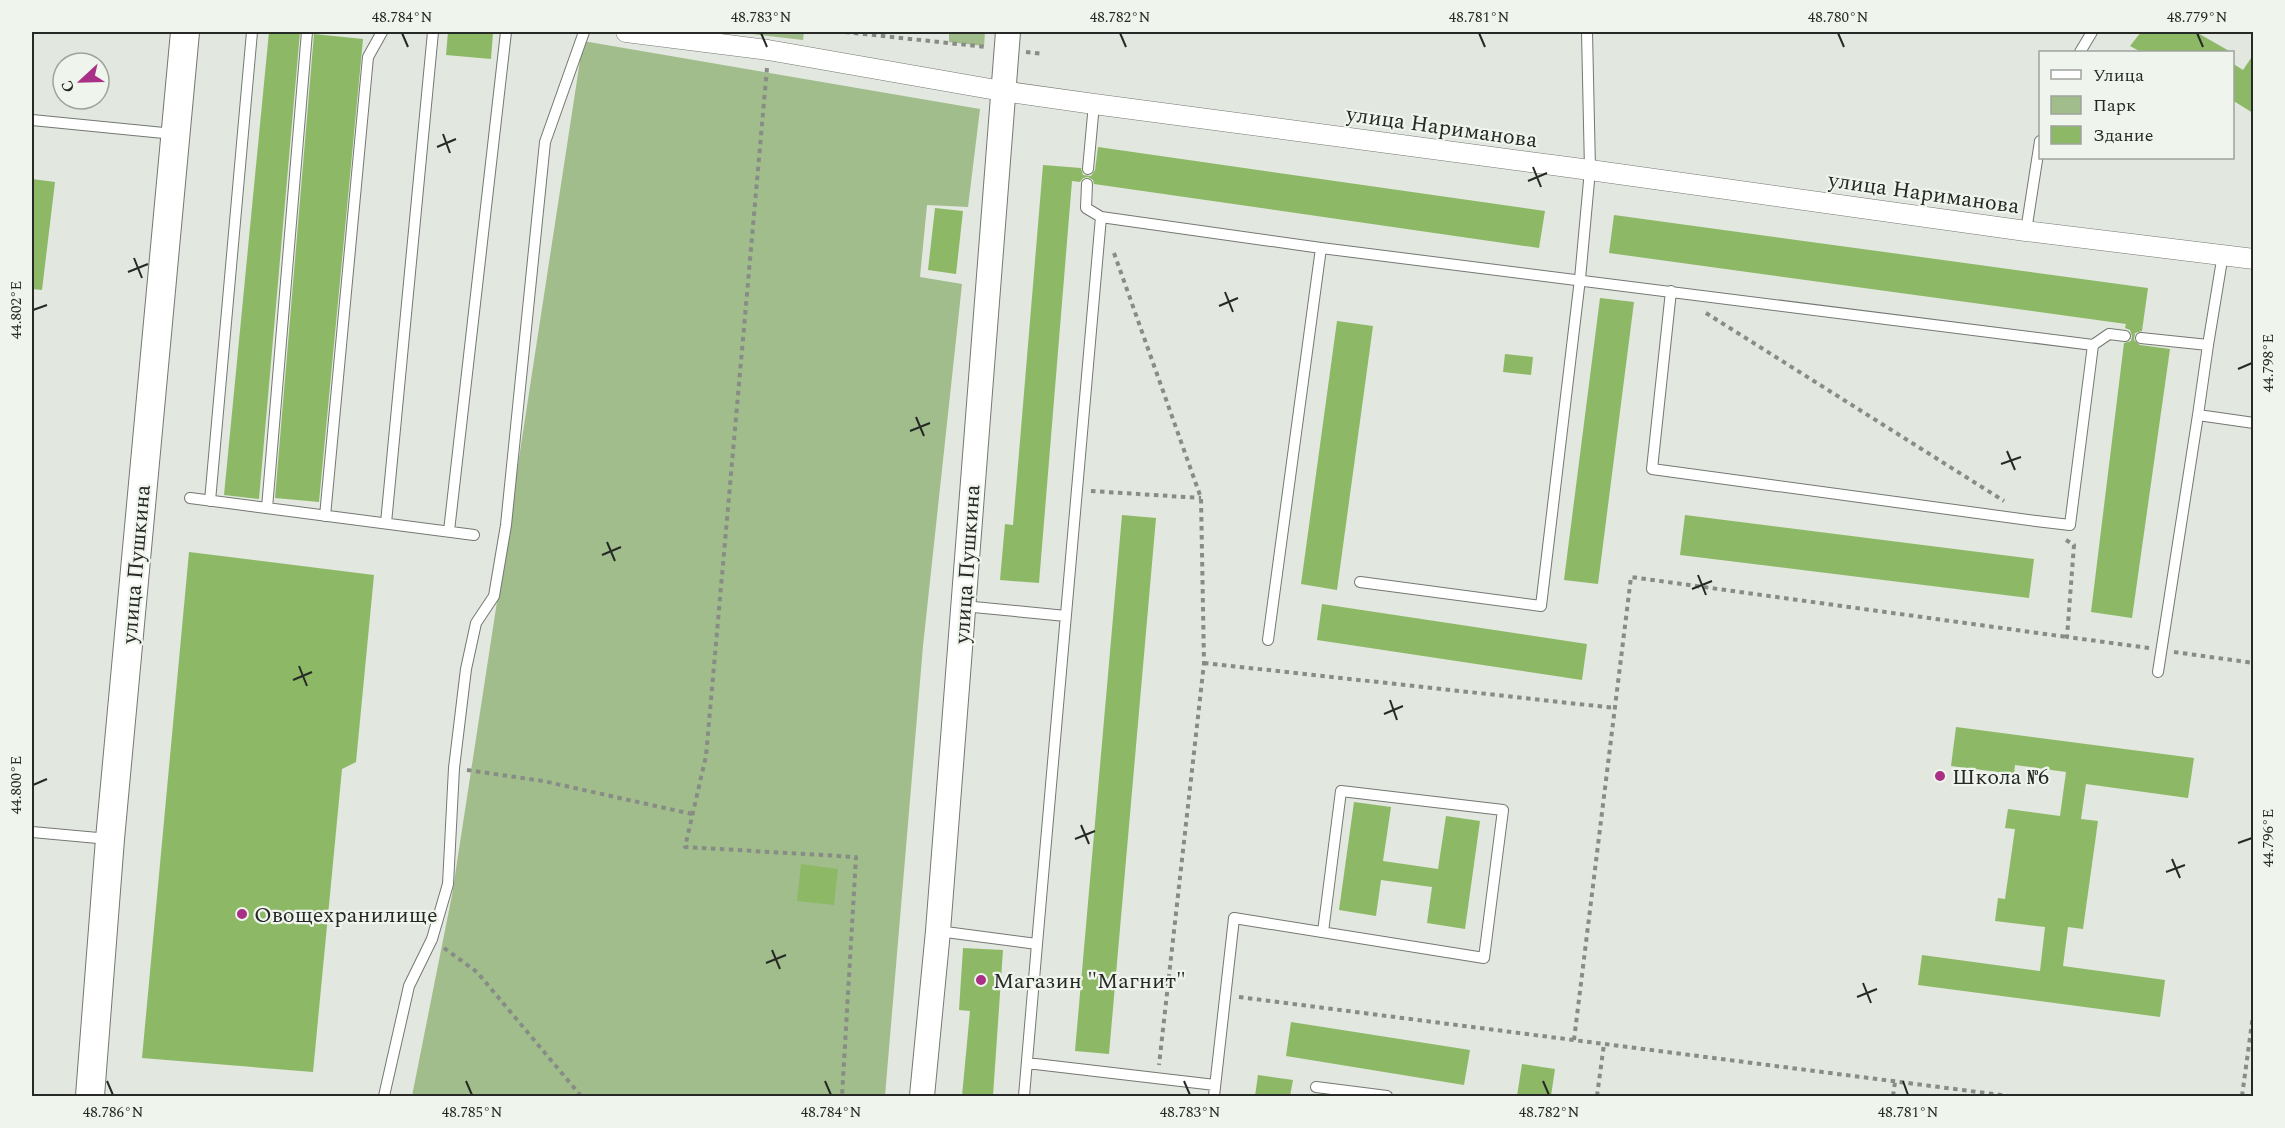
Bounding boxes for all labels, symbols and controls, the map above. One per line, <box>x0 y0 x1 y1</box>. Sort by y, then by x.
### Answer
text: 48.784°N <box>372 6 432 29</box>
text: 48.783°N <box>731 6 791 29</box>
text: 48.782°N <box>1090 6 1150 29</box>
text: 48.781°N <box>1449 6 1509 29</box>
text: 48.780°N <box>1808 6 1868 29</box>
text: 48.779°N <box>2167 6 2227 29</box>
north arrow <box>51 51 111 111</box>
legend <box>2039 51 2234 159</box>
text: Улица <box>2093 62 2144 89</box>
text: С <box>55 76 81 96</box>
text: Парк <box>2093 92 2136 119</box>
street label: улица Нариманова <box>1343 98 1540 157</box>
text: Здание <box>2093 122 2153 149</box>
street label: улица Нариманова <box>1825 164 2022 223</box>
text: 44.802°E <box>5 281 28 339</box>
text: 44.798°E <box>2257 334 2280 392</box>
street label: улица Пушкина <box>113 483 160 646</box>
street label: улица Пушкина <box>945 483 990 646</box>
text: 44.800°E <box>5 756 28 814</box>
place label: Школа №6 <box>1952 761 2049 794</box>
marker: Школа №6 <box>1933 769 1947 783</box>
text: 44.796°E <box>2257 809 2280 867</box>
place label: Овощехранилище <box>254 899 438 932</box>
marker: Овощехранилище <box>235 907 249 921</box>
place label: Магазин "Магнит" <box>993 965 1186 998</box>
marker: Магазин "Магнит" <box>974 973 988 987</box>
text: 48.786°N <box>83 1101 143 1124</box>
text: 48.785°N <box>442 1101 502 1124</box>
text: 48.784°N <box>801 1101 861 1124</box>
text: 48.783°N <box>1160 1101 1220 1124</box>
text: 48.782°N <box>1519 1101 1579 1124</box>
text: 48.781°N <box>1878 1101 1938 1124</box>

